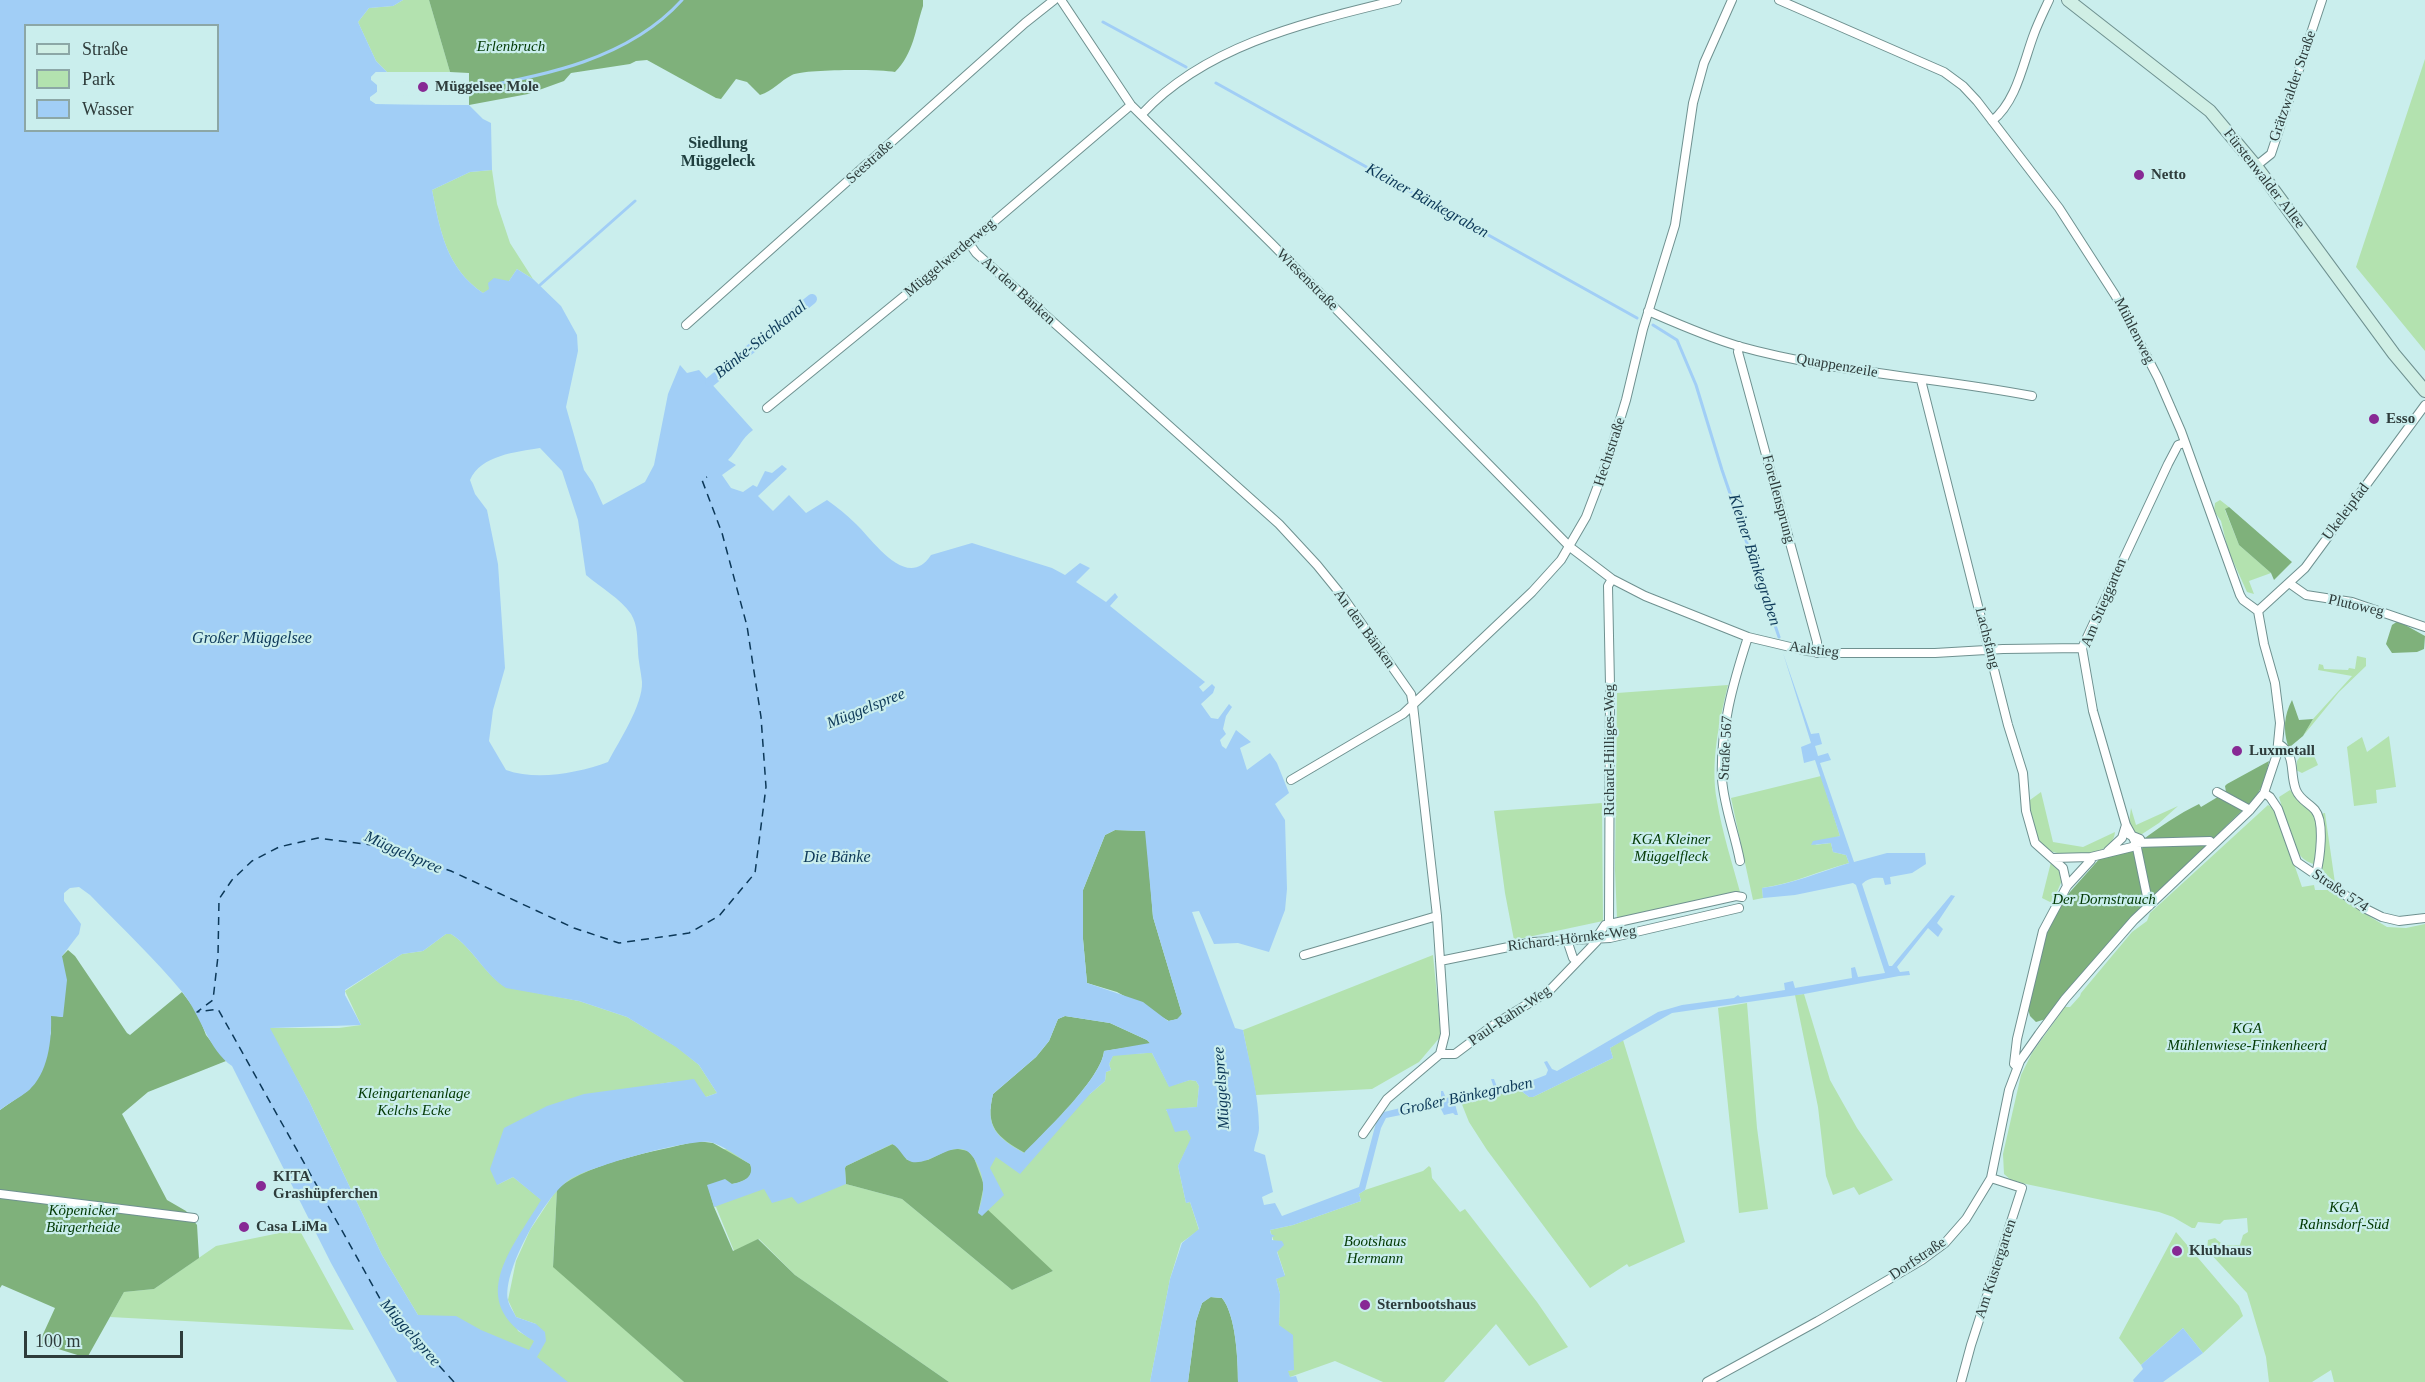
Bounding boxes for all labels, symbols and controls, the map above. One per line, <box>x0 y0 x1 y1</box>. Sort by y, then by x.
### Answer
legend <box>24 24 219 132</box>
street label: Grätzwalder Straße <box>2266 28 2320 144</box>
park label: Erlenbruch <box>477 38 545 56</box>
text: Straße <box>82 39 128 59</box>
text: Park <box>82 69 115 89</box>
place label: Müggelsee Mole <box>435 78 539 96</box>
marker: Müggelsee Mole <box>416 80 430 94</box>
text: Wasser <box>82 99 134 119</box>
street label: Fürstenwalder Allee <box>2219 125 2309 233</box>
district label: Siedlung Müggeleck <box>681 134 755 172</box>
street label: Seestraße <box>843 136 897 188</box>
water label: Kleiner Bänkegraben <box>1362 159 1492 243</box>
place label: Netto <box>2151 166 2186 184</box>
marker: Netto <box>2132 168 2146 182</box>
street label: Müggelwerderweg <box>901 215 999 301</box>
street label: Wiesenstraße <box>1272 245 1342 315</box>
street label: An den Bänken <box>977 253 1059 329</box>
street label: Mühlenweg <box>2110 295 2158 367</box>
water label: Bänke-Stichkanal <box>711 297 811 383</box>
street label: Quappenzeile <box>1795 350 1879 382</box>
place label: Esso <box>2386 410 2415 428</box>
marker: Esso <box>2367 412 2381 426</box>
street label: Hechtstraße <box>1590 415 1630 489</box>
street label: Forellensprung <box>1758 453 1798 545</box>
street label: Ukeleipfad <box>2319 480 2373 544</box>
water label: Kleiner Bänkegraben <box>1724 492 1784 628</box>
street label: Am Stieggarten <box>2077 556 2131 650</box>
street label: An den Bänken <box>1329 586 1399 672</box>
street label: Plutoweg <box>2326 591 2386 621</box>
street label: Lachsfang <box>1971 606 2003 670</box>
water label: Großer Müggelsee <box>192 629 312 649</box>
street label: Aalstieg <box>1788 638 1840 662</box>
street label: Richard-Hilliges-Weg <box>1601 684 1619 816</box>
water label: Müggelspree <box>824 685 908 733</box>
street label: Straße 567 <box>1715 715 1737 781</box>
place label: Luxmetall <box>2249 742 2315 760</box>
marker: Luxmetall <box>2230 744 2244 758</box>
water label: Müggelspree <box>361 827 445 879</box>
park label: KGA Kleiner Müggelfleck <box>1632 831 1710 866</box>
water label: Die Bänke <box>803 848 871 868</box>
street label: Straße 574 <box>2308 865 2372 917</box>
park label: Der Dornstrauch <box>2052 891 2156 909</box>
street label: Richard-Hörnke-Weg <box>1507 922 1637 956</box>
street label: Paul-Rahn-Weg <box>1465 982 1555 1050</box>
park label: KGA Mühlenwiese-Finkenheerd <box>2167 1020 2327 1055</box>
water label: Müggelspree <box>1210 1046 1234 1130</box>
water label: Großer Bänkegraben <box>1398 1073 1534 1121</box>
park label: Kleingartenanlage Kelchs Ecke <box>358 1085 470 1120</box>
place label: KITA Grashüpferchen <box>273 1168 378 1203</box>
marker: KITA Grashüpferchen <box>254 1179 268 1193</box>
park label: KGA Rahnsdorf-Süd <box>2299 1199 2389 1234</box>
park label: Köpenicker Bürgerheide <box>46 1202 120 1237</box>
street label: Am Küstergarten <box>1971 1217 2021 1321</box>
place label: Casa LiMa <box>256 1218 327 1236</box>
marker: Casa LiMa <box>237 1220 251 1234</box>
park label: Bootshaus Hermann <box>1344 1233 1406 1268</box>
street label: Dorfstraße <box>1886 1234 1950 1284</box>
place label: Klubhaus <box>2189 1242 2252 1260</box>
marker: Klubhaus <box>2170 1244 2184 1258</box>
water label: Müggelspree <box>376 1295 444 1371</box>
place label: Sternbootshaus <box>1377 1296 1476 1314</box>
marker: Sternbootshaus <box>1358 1298 1372 1312</box>
scale bar <box>27 1319 186 1357</box>
text: 100 m <box>35 1331 81 1351</box>

